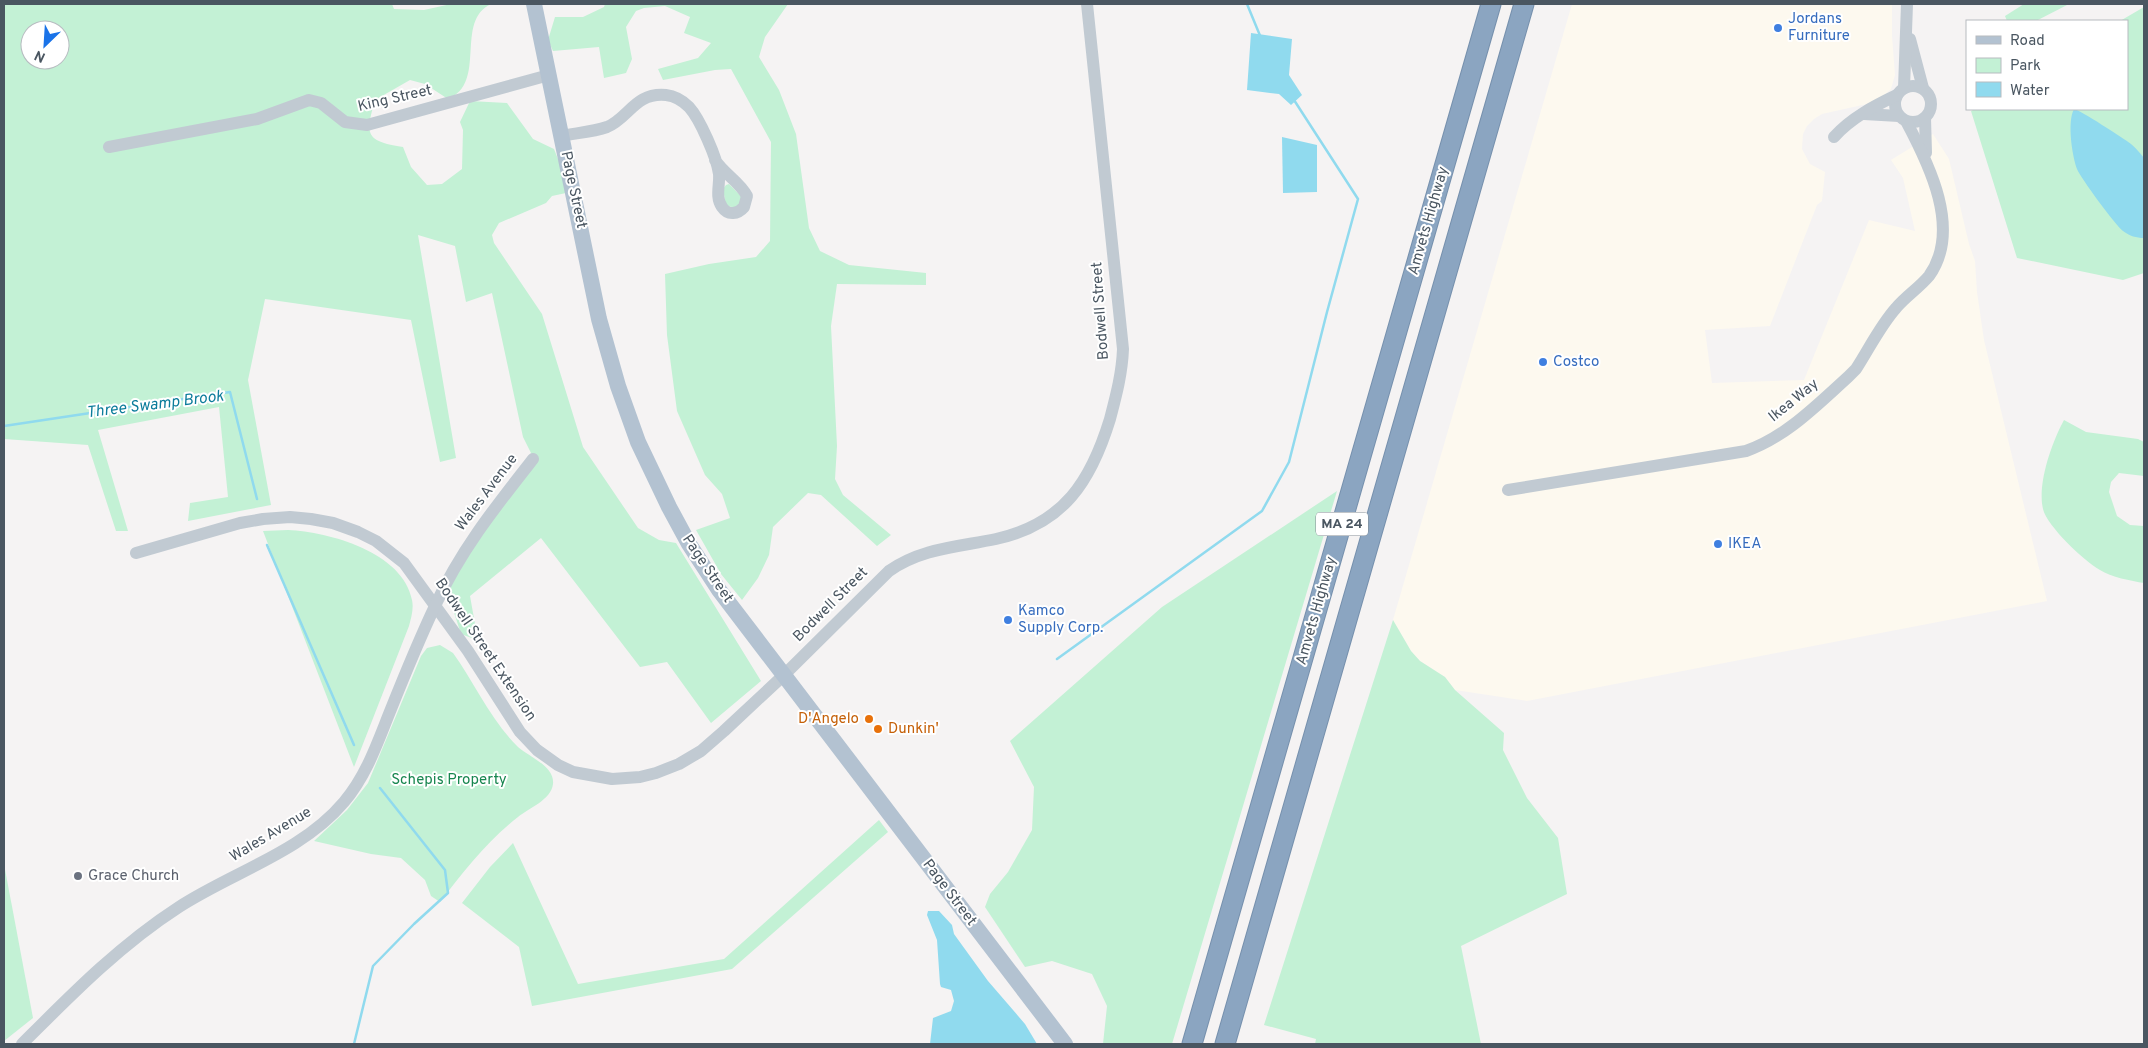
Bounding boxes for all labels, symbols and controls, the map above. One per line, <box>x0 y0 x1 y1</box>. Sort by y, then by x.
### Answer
place label: Jordans Furniture <box>1788 10 1850 46</box>
north arrow <box>20 20 70 70</box>
legend <box>1966 20 2128 110</box>
marker: Jordans Furniture <box>1772 22 1784 34</box>
text: Road <box>2010 32 2045 51</box>
text: N <box>32 46 48 65</box>
text: Park <box>2010 57 2041 76</box>
street label: King Street <box>356 81 434 117</box>
text: Water <box>2010 82 2050 101</box>
street label: Page Street <box>556 150 590 230</box>
street label: Amvets Highway <box>1404 165 1454 277</box>
street label: Bodwell Street <box>1088 261 1114 361</box>
place label: Costco <box>1553 353 1599 372</box>
marker: Costco <box>1537 356 1549 368</box>
street label: Ikea Way <box>1765 375 1823 427</box>
water label: Three Swamp Brook <box>85 387 226 423</box>
street label: Wales Avenue <box>452 451 522 535</box>
road number: MA 24 <box>1316 512 1368 536</box>
street label: Page Street <box>677 531 737 607</box>
place label: IKEA <box>1728 535 1761 554</box>
marker: IKEA <box>1712 538 1724 550</box>
street label: Amvets Highway <box>1292 555 1342 667</box>
street label: Bodwell Street <box>790 564 872 646</box>
street label: Bodwell Street Extension <box>430 575 540 725</box>
place label: Kamco Supply Corp. <box>1018 602 1103 638</box>
marker: Kamco Supply Corp. <box>1002 614 1014 626</box>
place label: D'Angelo <box>798 710 859 729</box>
marker: D'Angelo <box>863 713 875 725</box>
place label: Dunkin' <box>888 720 939 739</box>
marker: Dunkin' <box>872 723 884 735</box>
park label: Schepis Property <box>391 771 507 790</box>
street label: Wales Avenue <box>227 803 315 867</box>
street label: Page Street <box>918 856 980 930</box>
place label: Grace Church <box>88 867 179 886</box>
marker: Grace Church <box>72 870 84 882</box>

